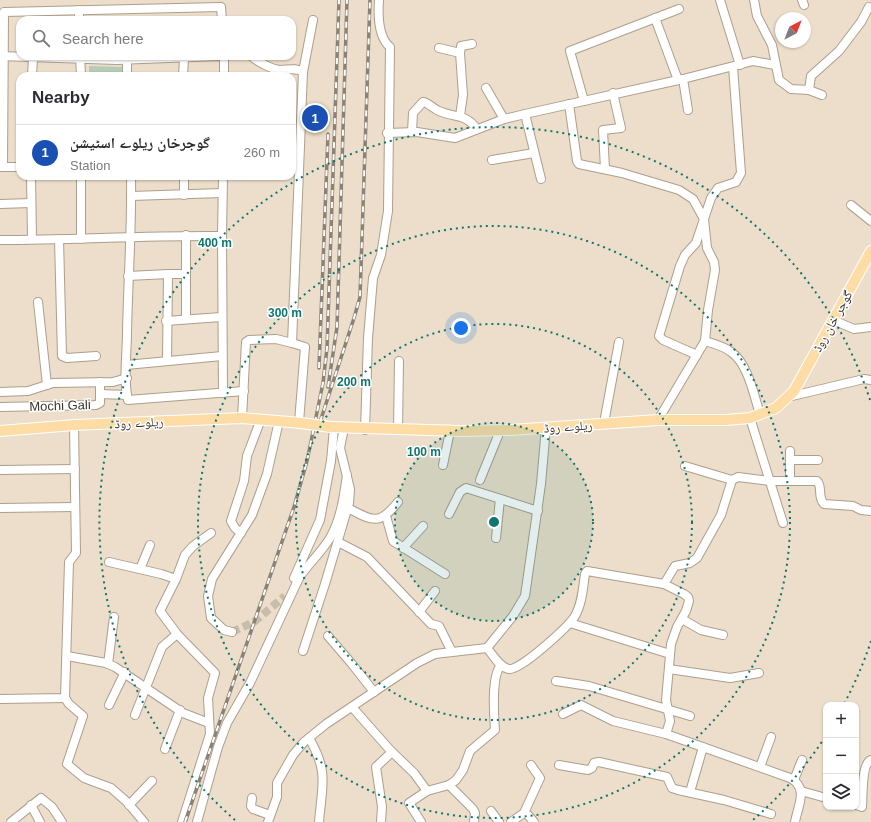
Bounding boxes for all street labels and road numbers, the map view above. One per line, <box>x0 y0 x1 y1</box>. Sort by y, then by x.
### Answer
street label: گوجر خان روڈ <box>809 287 857 355</box>
street label: Mochi Gali <box>29 397 91 414</box>
street label: ریلوے روڈ <box>114 414 164 432</box>
street label: ریلوے روڈ <box>543 417 593 437</box>

